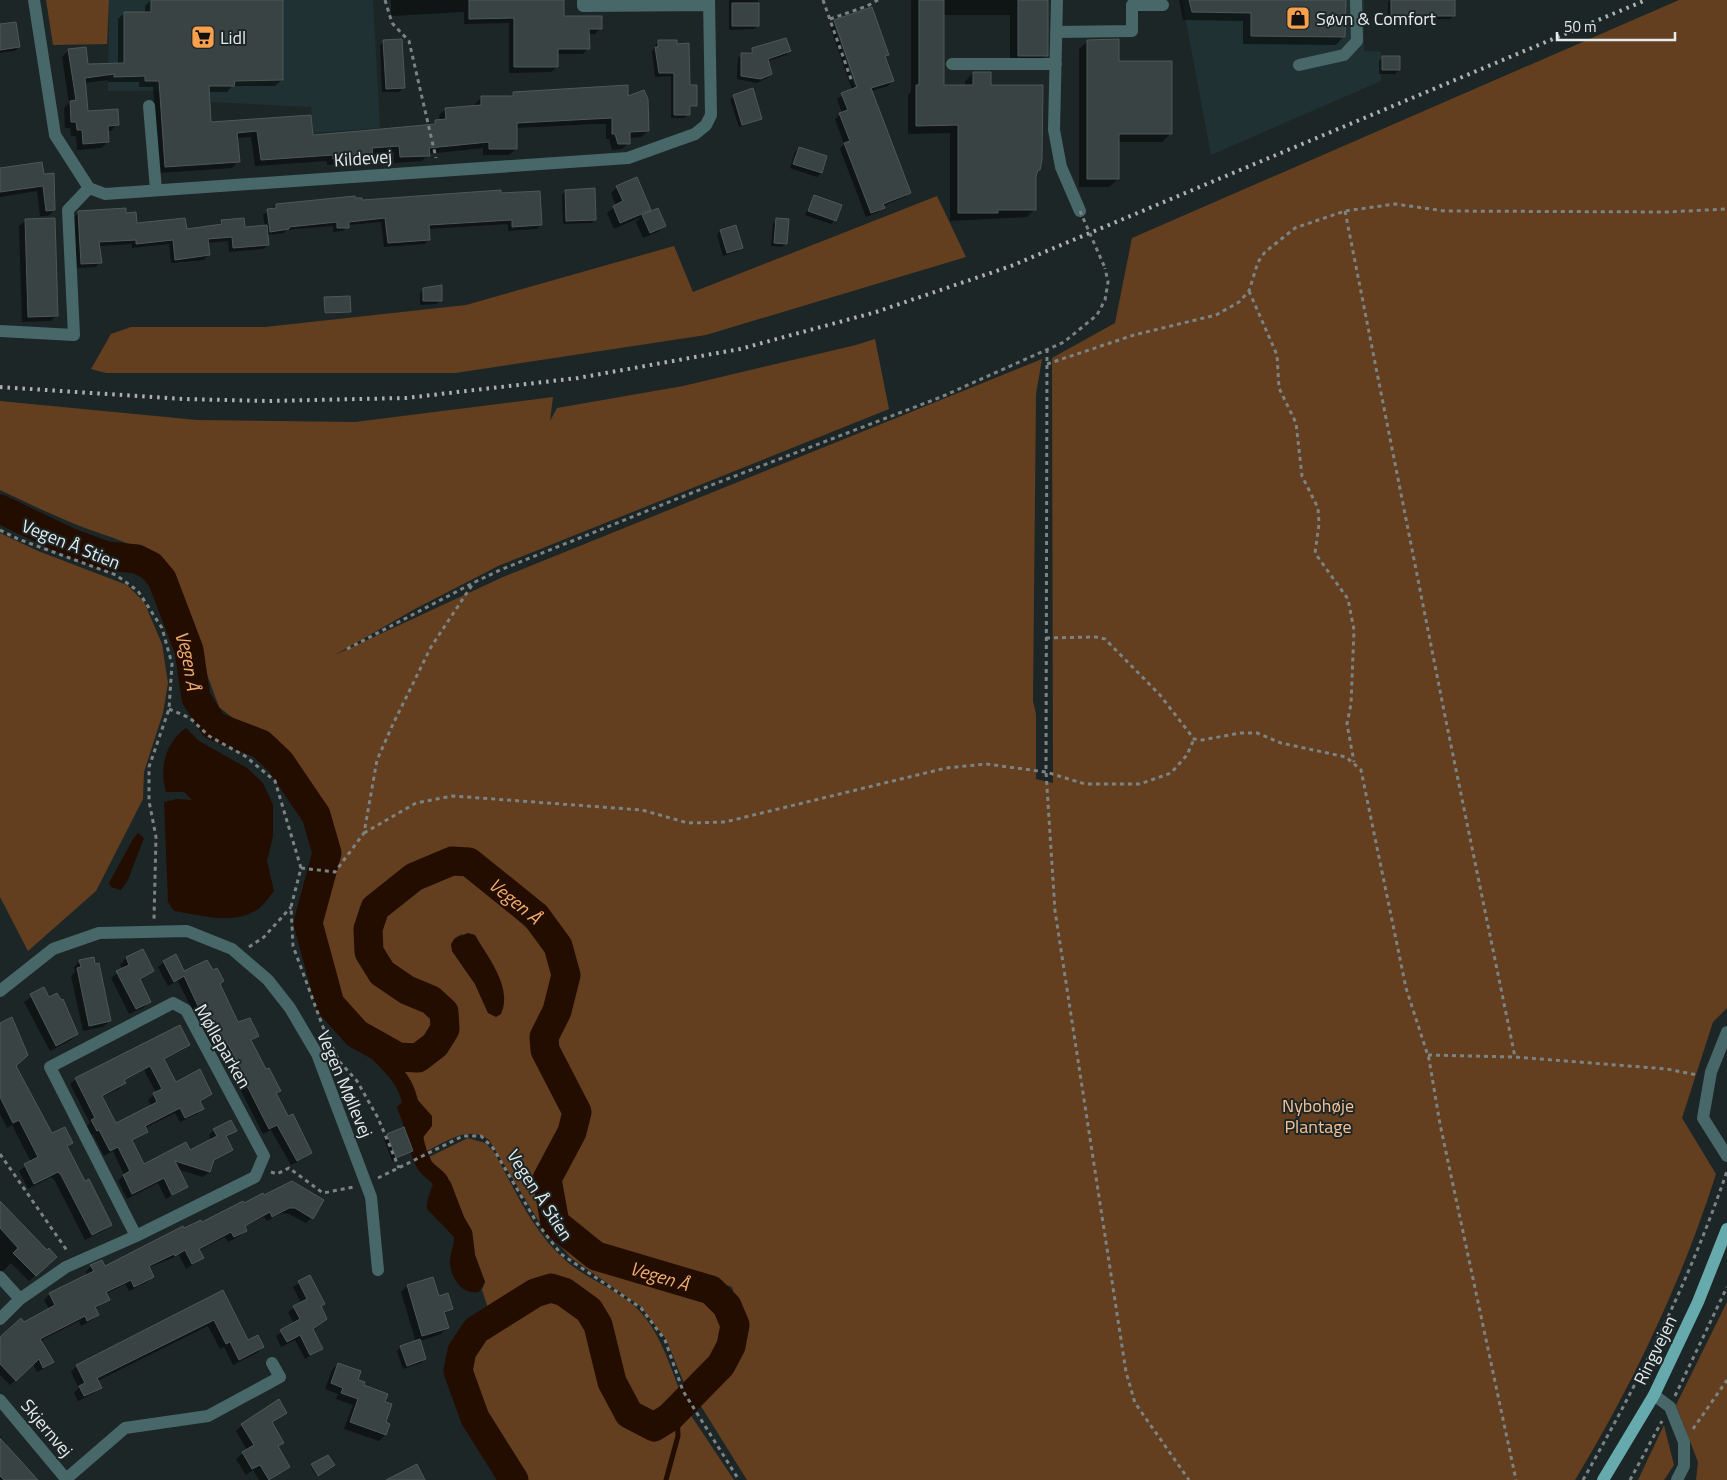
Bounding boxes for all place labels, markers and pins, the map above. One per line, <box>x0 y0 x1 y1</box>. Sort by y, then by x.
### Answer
shop icon: Søvn & Comfort <box>1285 5 1311 31</box>
place label: Søvn & Comfort <box>1316 5 1436 32</box>
supermarket icon: Lidl <box>190 24 216 50</box>
place label: Lidl <box>220 24 246 51</box>

